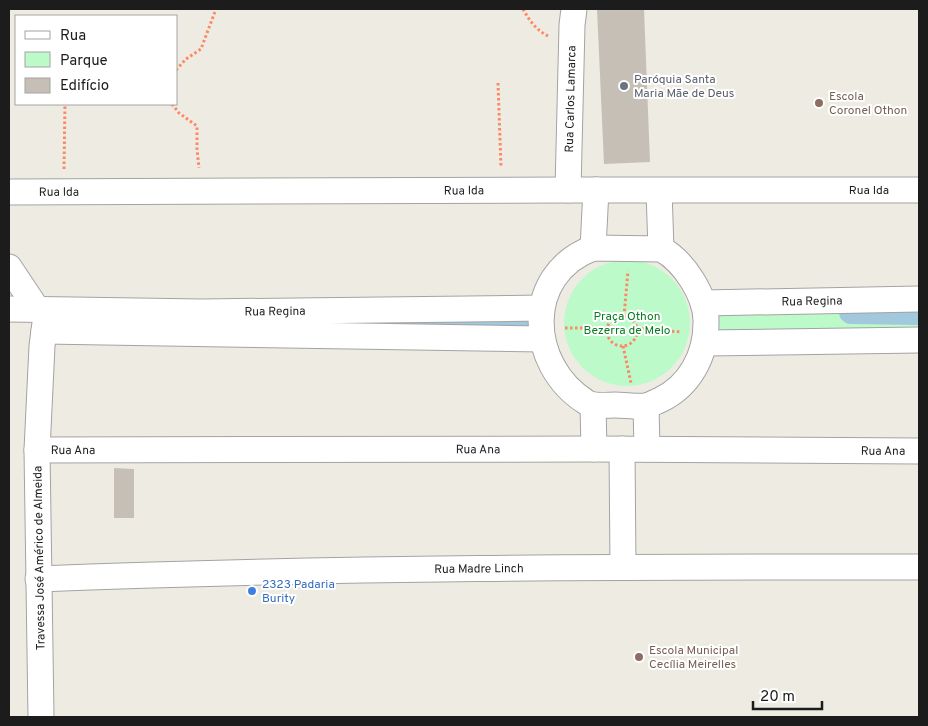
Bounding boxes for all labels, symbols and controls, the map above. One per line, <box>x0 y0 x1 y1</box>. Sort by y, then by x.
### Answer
legend <box>15 15 178 105</box>
text: Rua <box>60 27 86 46</box>
street label: Rua Carlos Lamarca <box>562 45 581 153</box>
text: Parque <box>60 52 108 71</box>
place label: Paróquia Santa Maria Mãe de Deus <box>634 72 734 102</box>
text: Edifício <box>60 77 109 96</box>
marker: Paróquia Santa Maria Mãe de Deus <box>618 80 630 92</box>
place label: Escola Coronel Othon <box>829 89 907 119</box>
marker: Escola Coronel Othon <box>813 97 825 109</box>
street label: Rua Ida <box>444 183 484 199</box>
street label: Rua Ida <box>849 183 889 199</box>
street label: Rua Ida <box>39 185 79 201</box>
street label: Rua Regina <box>781 293 843 311</box>
street label: Rua Regina <box>244 304 306 321</box>
park label: Praça Othon Bezerra de Melo <box>584 309 671 339</box>
street label: Rua Ana <box>456 442 500 458</box>
street label: Rua Ana <box>51 443 95 459</box>
street label: Rua Ana <box>861 444 905 460</box>
street label: Travessa José Américo de Almeida <box>30 465 50 650</box>
street label: Rua Madre Linch <box>434 561 524 578</box>
place label: 2323 Padaria Burity <box>262 577 335 607</box>
marker: 2323 Padaria Burity <box>246 585 258 597</box>
place label: Escola Municipal Cecília Meirelles <box>649 643 738 673</box>
marker: Escola Municipal Cecília Meirelles <box>633 651 645 663</box>
scale bar <box>753 678 822 710</box>
text: 20 m <box>760 688 795 707</box>

